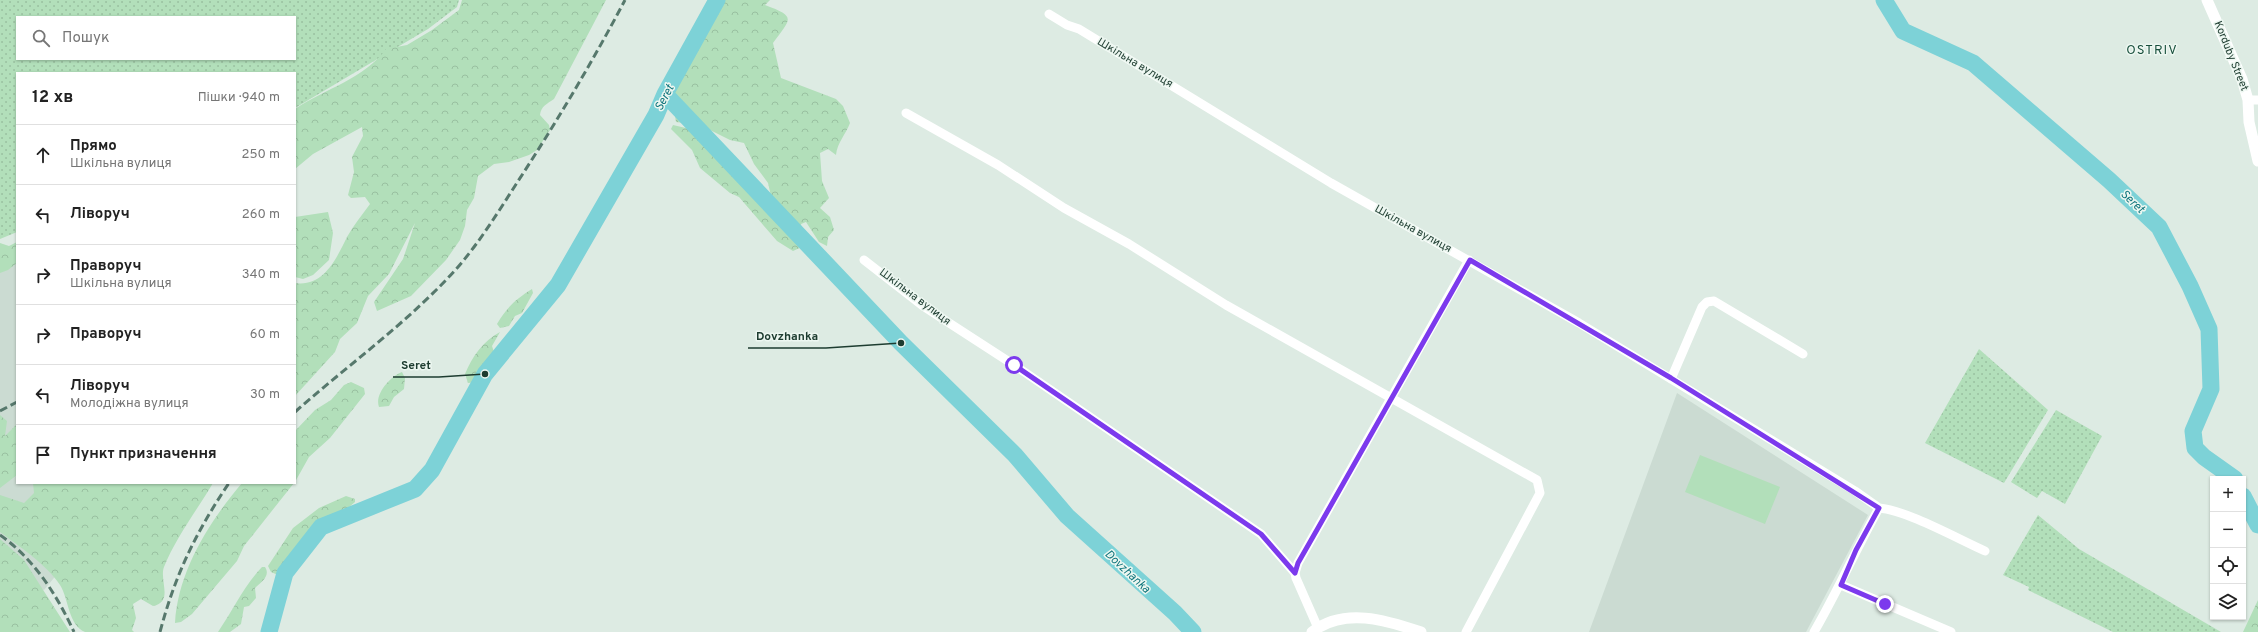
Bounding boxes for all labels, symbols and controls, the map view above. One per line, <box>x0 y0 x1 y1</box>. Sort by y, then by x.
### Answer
search box <box>16 16 296 60</box>
street label: Korduby Street <box>2211 19 2251 93</box>
icon: search <box>30 27 52 49</box>
text: Пошук <box>62 29 110 48</box>
street label: Шкільна вулиця <box>1095 35 1175 91</box>
district label: OSTRIV <box>2126 43 2178 59</box>
water label: Seret <box>651 81 679 114</box>
text: 12 хв <box>32 87 73 109</box>
text: Пішки · 940 m <box>198 90 280 106</box>
text: Прямо <box>70 137 117 156</box>
icon: ahead <box>32 144 54 166</box>
text: 250 m <box>242 147 280 163</box>
text: Шкільна вулиця <box>70 156 172 172</box>
water label: Seret <box>2116 187 2148 218</box>
street label: Шкільна вулиця <box>1372 202 1454 256</box>
icon: left <box>32 204 54 226</box>
text: Ліворуч <box>70 205 130 224</box>
text: 260 m <box>242 207 280 223</box>
text: Праворуч <box>70 257 141 276</box>
icon: right <box>32 264 54 286</box>
street label: Шкільна вулиця <box>876 266 954 328</box>
text: 340 m <box>242 267 280 283</box>
text: Шкільна вулиця <box>70 276 172 292</box>
icon: right <box>32 324 54 346</box>
callout: Dovzhanka <box>748 324 826 348</box>
text: Праворуч <box>70 325 141 344</box>
text: 60 m <box>250 327 280 343</box>
text: Dovzhanka <box>756 329 818 345</box>
callout: Seret <box>393 353 439 377</box>
route start <box>1005 356 1023 374</box>
text: Seret <box>401 358 431 374</box>
text: Ліворуч <box>70 377 130 396</box>
icon: left <box>32 384 54 406</box>
text: 30 m <box>250 387 280 403</box>
text: Молодіжна вулиця <box>70 396 189 412</box>
icon: arrive <box>32 444 54 466</box>
text: Пункт призначення <box>70 445 217 464</box>
map controls <box>2210 476 2246 620</box>
button: + <box>2210 476 2246 512</box>
button: − <box>2210 512 2246 548</box>
water label: Dovzhanka <box>1101 547 1154 598</box>
button: locate <box>2210 548 2246 584</box>
button: layers <box>2210 584 2246 620</box>
route end <box>1876 595 1894 613</box>

